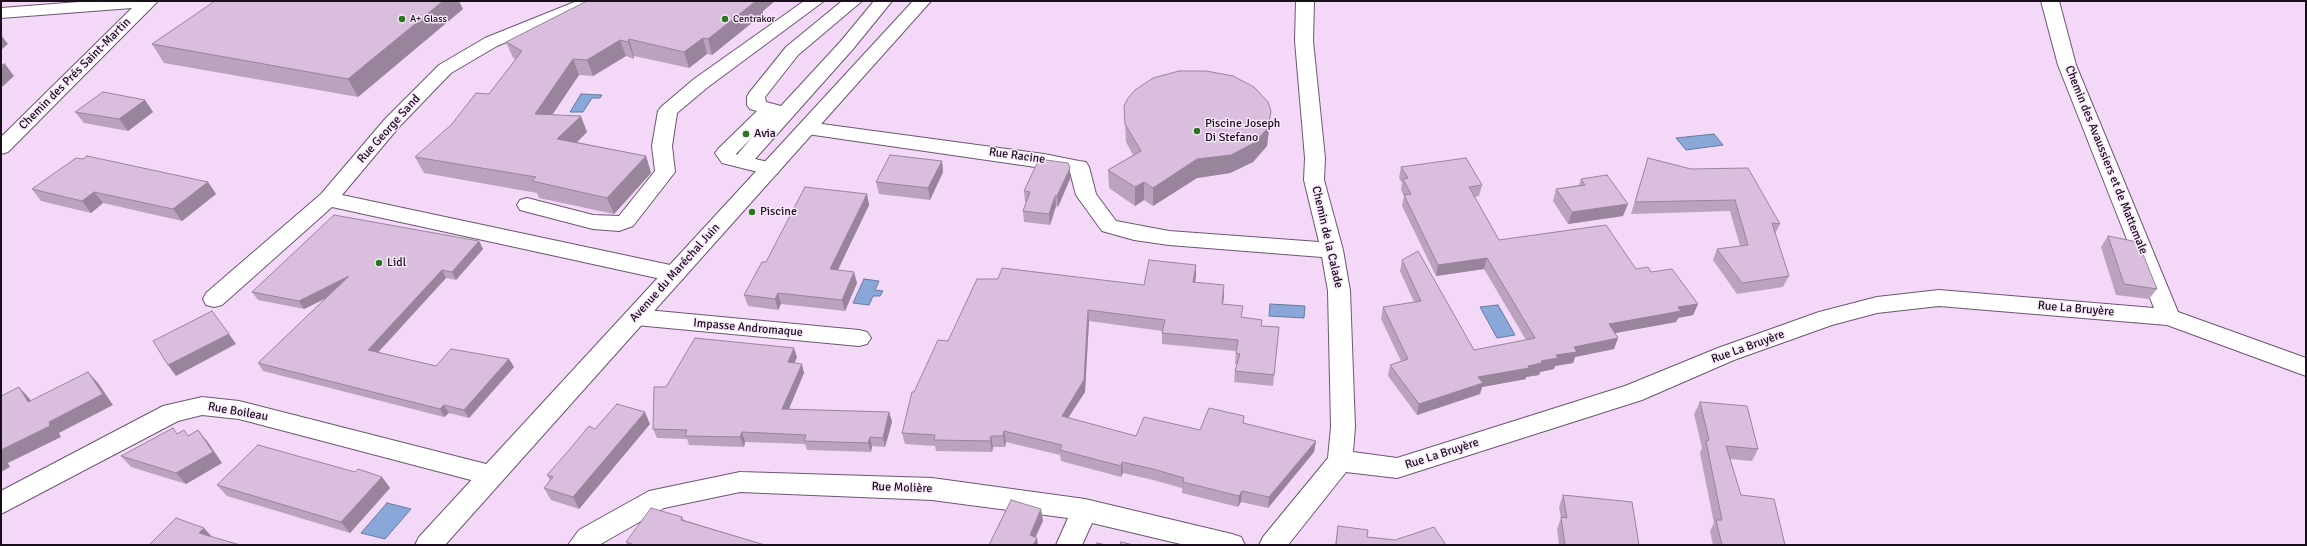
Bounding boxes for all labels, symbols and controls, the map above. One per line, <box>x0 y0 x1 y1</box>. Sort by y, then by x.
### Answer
place label: A+ Glass <box>410 13 447 25</box>
place label: Centrakor <box>733 13 775 25</box>
marker: A+ Glass <box>397 14 407 24</box>
marker: Centrakor <box>720 14 730 24</box>
street label: Chemin des Prés Saint-Martin <box>16 15 134 133</box>
street label: Chemin des Avaussiers et de Mattemale <box>2061 64 2151 256</box>
street label: Rue George Sand <box>355 92 423 166</box>
place label: Piscine Joseph Di Stefano <box>1205 117 1280 145</box>
marker: Piscine Joseph Di Stefano <box>1192 126 1202 136</box>
place label: Avia <box>754 127 776 141</box>
marker: Avia <box>741 129 751 139</box>
street label: Rue Racine <box>988 145 1046 167</box>
street label: Chemin de la Calade <box>1308 185 1346 289</box>
place label: Piscine <box>760 205 797 219</box>
marker: Piscine <box>747 207 757 217</box>
street label: Avenue du Maréchal Juin <box>627 221 723 325</box>
place label: Lidl <box>387 256 406 270</box>
marker: Lidl <box>374 258 384 268</box>
street label: Rue La Bruyère <box>2037 298 2115 320</box>
street label: Impasse Andromaque <box>693 316 803 340</box>
street label: Rue La Bruyère <box>1709 327 1787 367</box>
street label: Rue Boileau <box>207 400 269 424</box>
street label: Rue La Bruyère <box>1403 435 1481 473</box>
street label: Rue Molière <box>871 480 933 496</box>

